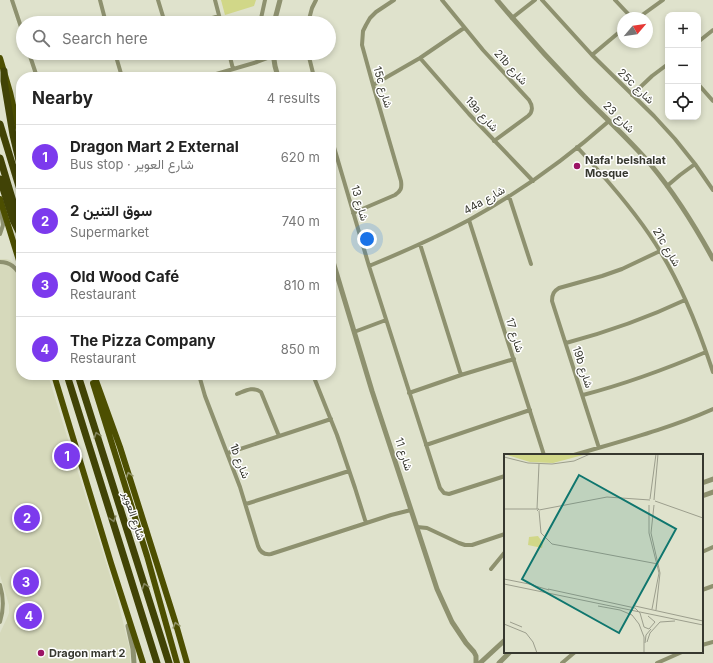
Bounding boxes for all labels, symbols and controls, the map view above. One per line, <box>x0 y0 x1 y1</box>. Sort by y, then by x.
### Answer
north arrow <box>617 12 653 48</box>
map controls <box>665 12 701 120</box>
button: + <box>665 12 701 48</box>
search box <box>16 16 336 60</box>
icon: search <box>30 27 52 49</box>
text: Search here <box>62 29 148 48</box>
street label: 21b شارع <box>491 46 531 89</box>
button: − <box>665 48 701 84</box>
street label: 15c شارع <box>369 65 396 110</box>
street label: 25c شارع <box>614 65 657 108</box>
button: locate <box>665 84 701 120</box>
text: Nearby <box>32 88 93 108</box>
text: 4 results <box>267 90 320 106</box>
street label: 19a شارع <box>462 93 502 135</box>
street label: شارع 23 <box>600 98 638 137</box>
text: Dragon Mart 2 External <box>70 137 239 156</box>
text: 1 <box>42 149 48 165</box>
text: 620 m <box>281 149 320 165</box>
place label: Nafa' belshalat Mosque <box>585 153 666 180</box>
text: Bus stop · شارع العوير <box>70 156 194 172</box>
marker: Nafa' belshalat Mosque <box>572 161 582 171</box>
street label: 44a شارع <box>461 182 508 218</box>
street label: شارع 13 <box>347 184 372 223</box>
text: سوق التنين 2 <box>70 201 152 220</box>
text: 2 <box>41 213 49 229</box>
text: 740 m <box>282 213 320 229</box>
text: Supermarket <box>70 224 149 240</box>
street label: 21c شارع <box>649 225 684 270</box>
your location <box>357 229 377 249</box>
text: Old Wood Café <box>70 267 179 286</box>
text: 3 <box>41 277 49 293</box>
text: 810 m <box>283 277 320 293</box>
text: Restaurant <box>70 286 136 302</box>
street label: شارع 17 <box>502 316 527 355</box>
text: The Pizza Company <box>70 331 215 350</box>
text: 4 <box>41 341 49 357</box>
text: 850 m <box>281 341 320 357</box>
street label: 19b شارع <box>569 344 596 390</box>
text: Restaurant <box>70 350 136 366</box>
one-way arrow <box>93 432 102 439</box>
street label: شارع 11 <box>391 436 416 473</box>
pin: 1 <box>54 441 80 471</box>
street label: 1b شارع <box>226 441 253 481</box>
inset map <box>504 454 703 653</box>
one-way arrow <box>125 471 134 478</box>
street label: شارع العوير <box>118 489 149 543</box>
pin: 2 <box>14 503 40 533</box>
one-way arrow <box>108 515 117 522</box>
pin: 3 <box>13 567 39 597</box>
one-way arrow <box>141 582 150 589</box>
pin: 4 <box>16 601 42 631</box>
one-way arrow <box>172 622 181 629</box>
place label: Dragon mart 2 <box>49 646 126 660</box>
marker: Dragon mart 2 <box>36 648 46 658</box>

